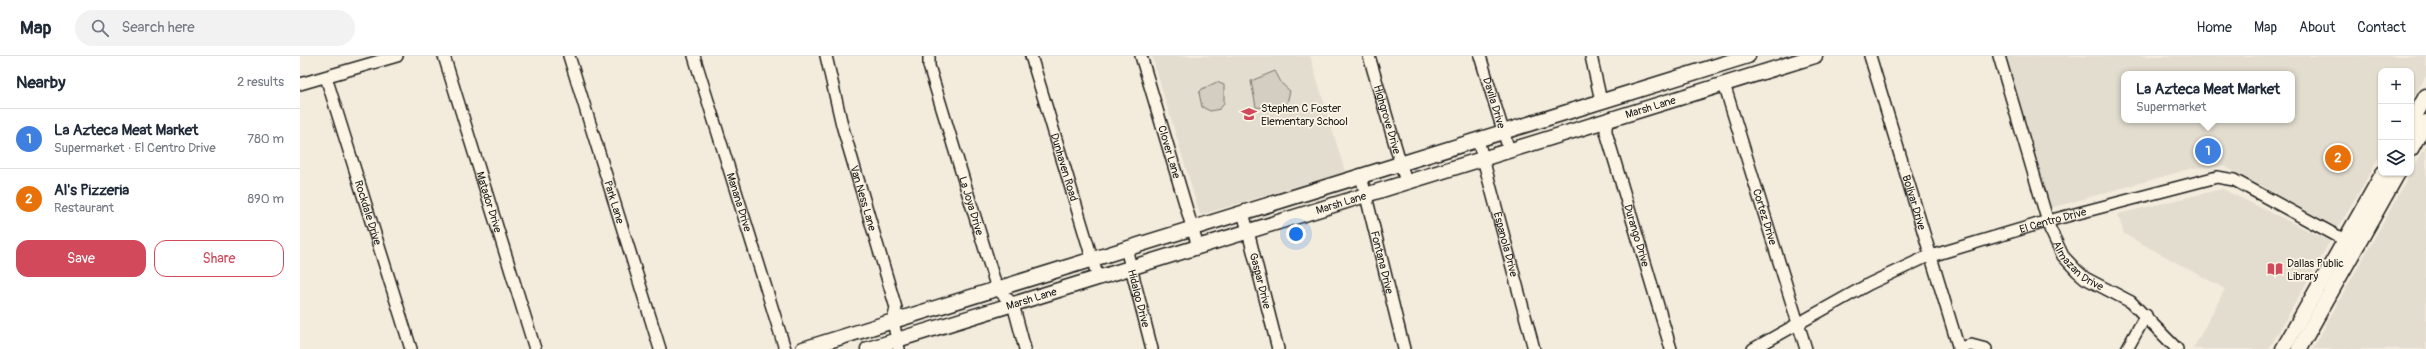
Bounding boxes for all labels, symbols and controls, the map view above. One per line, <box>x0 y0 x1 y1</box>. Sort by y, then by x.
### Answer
search box <box>75 10 355 46</box>
text: Map <box>20 16 51 40</box>
icon: search <box>89 17 111 39</box>
text: Search here <box>121 18 195 37</box>
text: Home <box>2197 19 2232 36</box>
text: Map <box>2254 19 2277 36</box>
text: About <box>2299 19 2335 36</box>
text: Contact <box>2357 19 2406 36</box>
map controls <box>2378 68 2414 176</box>
button: + <box>2378 68 2414 104</box>
popup <box>2121 71 2295 123</box>
text: Nearby <box>16 72 65 93</box>
text: 2 results <box>237 74 284 90</box>
street label: Davila Drive <box>1480 76 1509 130</box>
text: La Azteca Meat Market <box>2136 80 2280 99</box>
street label: Highgrove Drive <box>1371 83 1404 156</box>
street label: Marsh Lane <box>1624 93 1678 121</box>
text: Supermarket <box>2136 99 2206 115</box>
place label: Stephen C Foster Elementary School <box>1261 102 1348 128</box>
button: − <box>2378 104 2414 140</box>
school or university icon: Stephen C Foster Elementary School <box>1240 105 1258 123</box>
text: La Azteca Meat Market <box>54 121 198 140</box>
street label: Clover Lane <box>1156 124 1184 180</box>
text: 1 <box>26 131 32 147</box>
text: 780 m <box>247 131 284 147</box>
street label: Dunhaven Road <box>1048 131 1081 203</box>
pin: 1 <box>2195 136 2221 166</box>
text: Supermarket · El Centro Drive <box>54 140 216 156</box>
button: layers <box>2378 140 2414 176</box>
pin: 2 <box>2325 143 2351 173</box>
street label: Van Ness Lane <box>848 164 880 233</box>
street label: Matador Drive <box>474 170 505 235</box>
street label: Manana Drive <box>724 171 755 234</box>
street label: Bolivar Drive <box>1900 173 1929 232</box>
street label: La Joya Drive <box>957 175 987 237</box>
street label: Rockdale Drive <box>352 179 385 247</box>
street label: Park Lane <box>602 179 627 226</box>
text: Al's Pizzeria <box>54 181 129 200</box>
street label: Cortez Drive <box>1750 187 1780 247</box>
street label: Marsh Lane <box>1314 189 1368 217</box>
text: 2 <box>25 191 33 207</box>
text: 890 m <box>248 191 284 207</box>
text: Restaurant <box>54 200 114 216</box>
street label: Durango Drive <box>1621 203 1653 269</box>
street label: El Centro Drive <box>2018 205 2088 236</box>
street label: Espanola Drive <box>1491 210 1521 279</box>
your location <box>1286 224 1306 244</box>
street label: Fontana Drive <box>1368 229 1397 296</box>
street label: Almazan Drive <box>2050 239 2106 293</box>
button: Save <box>16 240 146 277</box>
button: Share <box>154 240 284 277</box>
street label: Gaspar Drive <box>1247 251 1274 311</box>
place label: Dallas Public Library <box>2287 257 2344 283</box>
library icon: Dallas Public Library <box>2266 260 2284 278</box>
street label: Hidalgo Drive <box>1125 268 1153 329</box>
street label: Marsh Lane <box>1005 284 1059 312</box>

